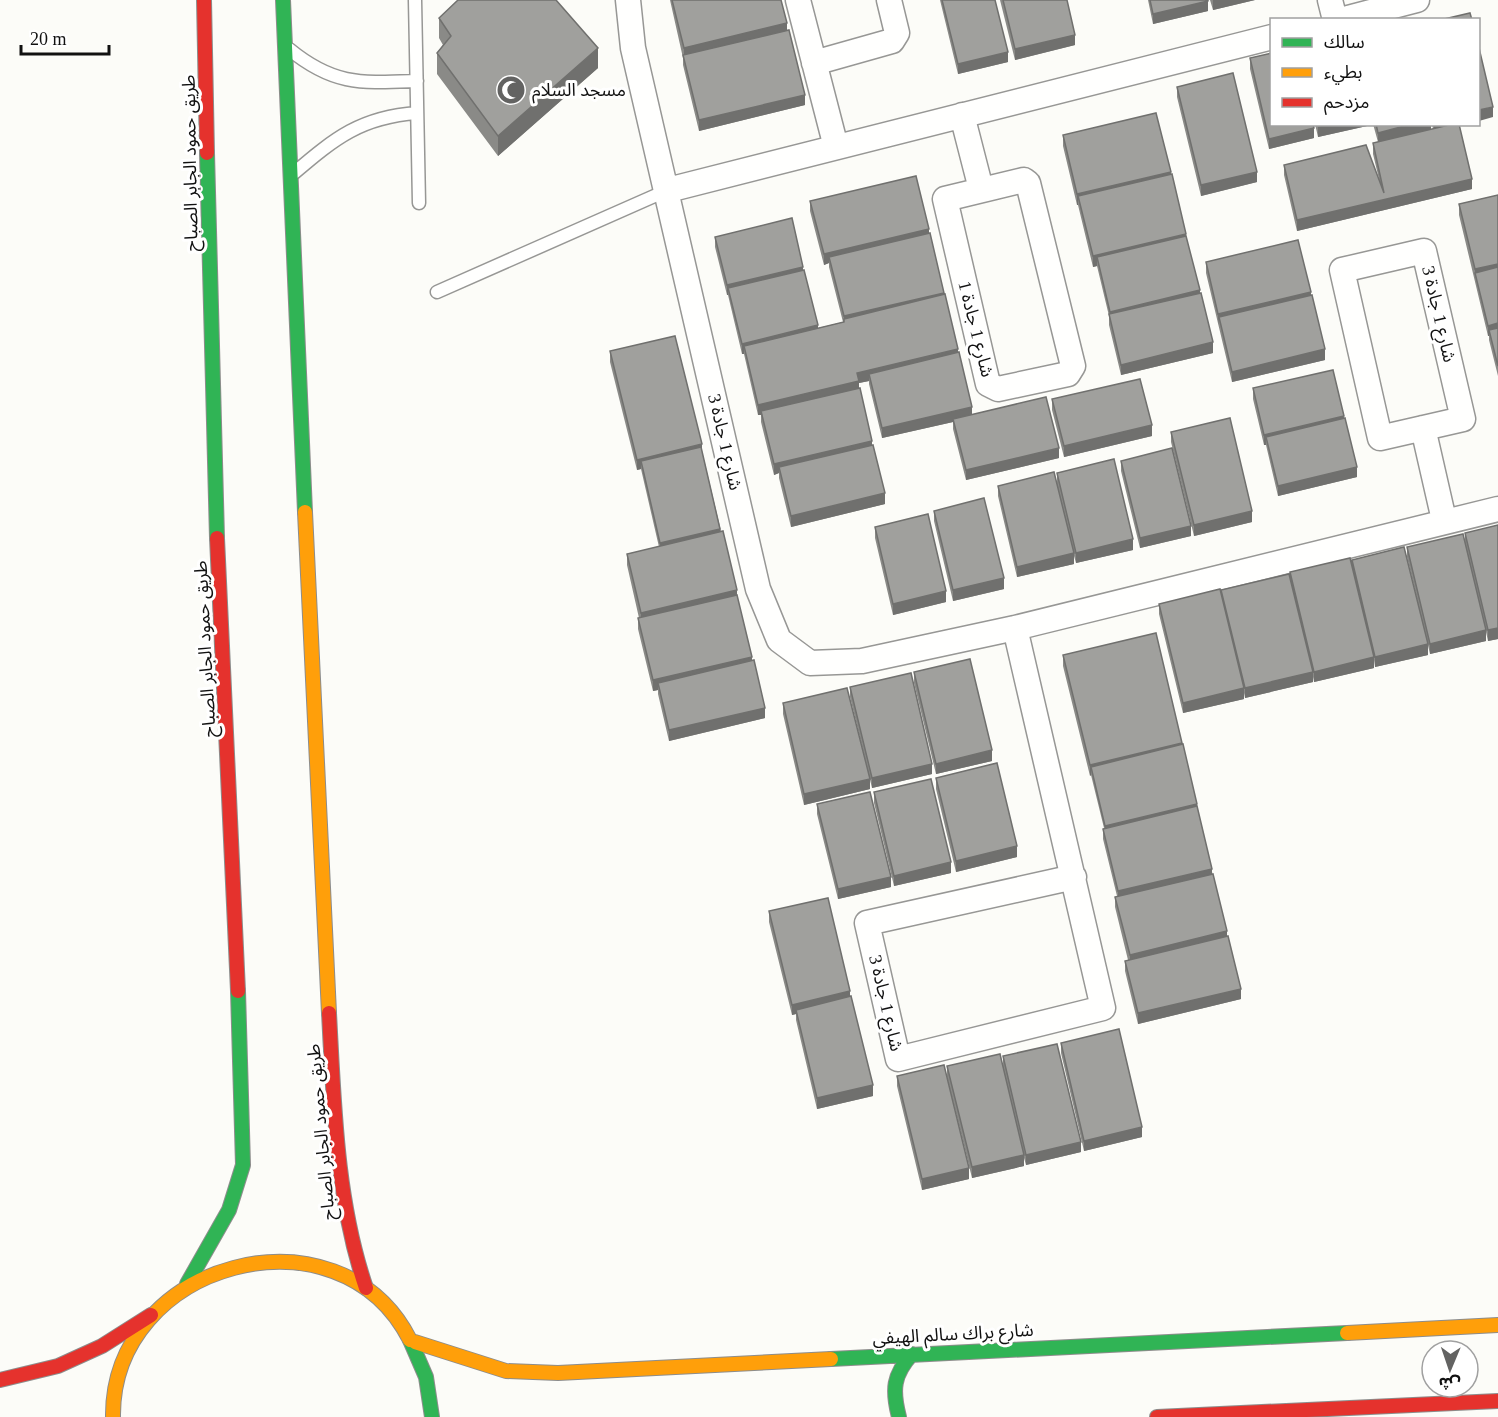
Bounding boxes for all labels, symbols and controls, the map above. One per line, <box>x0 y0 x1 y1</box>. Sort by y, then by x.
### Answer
scale bar <box>21 18 110 56</box>
legend <box>1270 18 1480 126</box>
text: 20 m <box>30 29 67 49</box>
text: سالك <box>1324 32 1365 52</box>
text: بطيء <box>1324 62 1362 85</box>
street label: طريق حمود الجابر الصباح <box>178 74 205 252</box>
mosque icon: مسجد السلام <box>495 74 527 106</box>
place label: مسجد السلام <box>532 80 626 104</box>
text: مزدحم <box>1324 92 1369 115</box>
street label: شارع 1 جادة 3 <box>1414 264 1460 365</box>
street label: شارع 1 جادة 1 <box>951 279 998 380</box>
street label: شارع 1 جادة 3 <box>700 392 746 493</box>
street label: طريق حمود الجابر الصباح <box>190 560 223 738</box>
street label: شارع 1 جادة 3 <box>861 953 907 1054</box>
street label: طريق حمود الجابر الصباح <box>303 1043 342 1221</box>
street label: شارع براك سالم الهيفي <box>872 1320 1034 1352</box>
north arrow <box>1420 1339 1480 1399</box>
text: ش <box>1438 1374 1461 1392</box>

